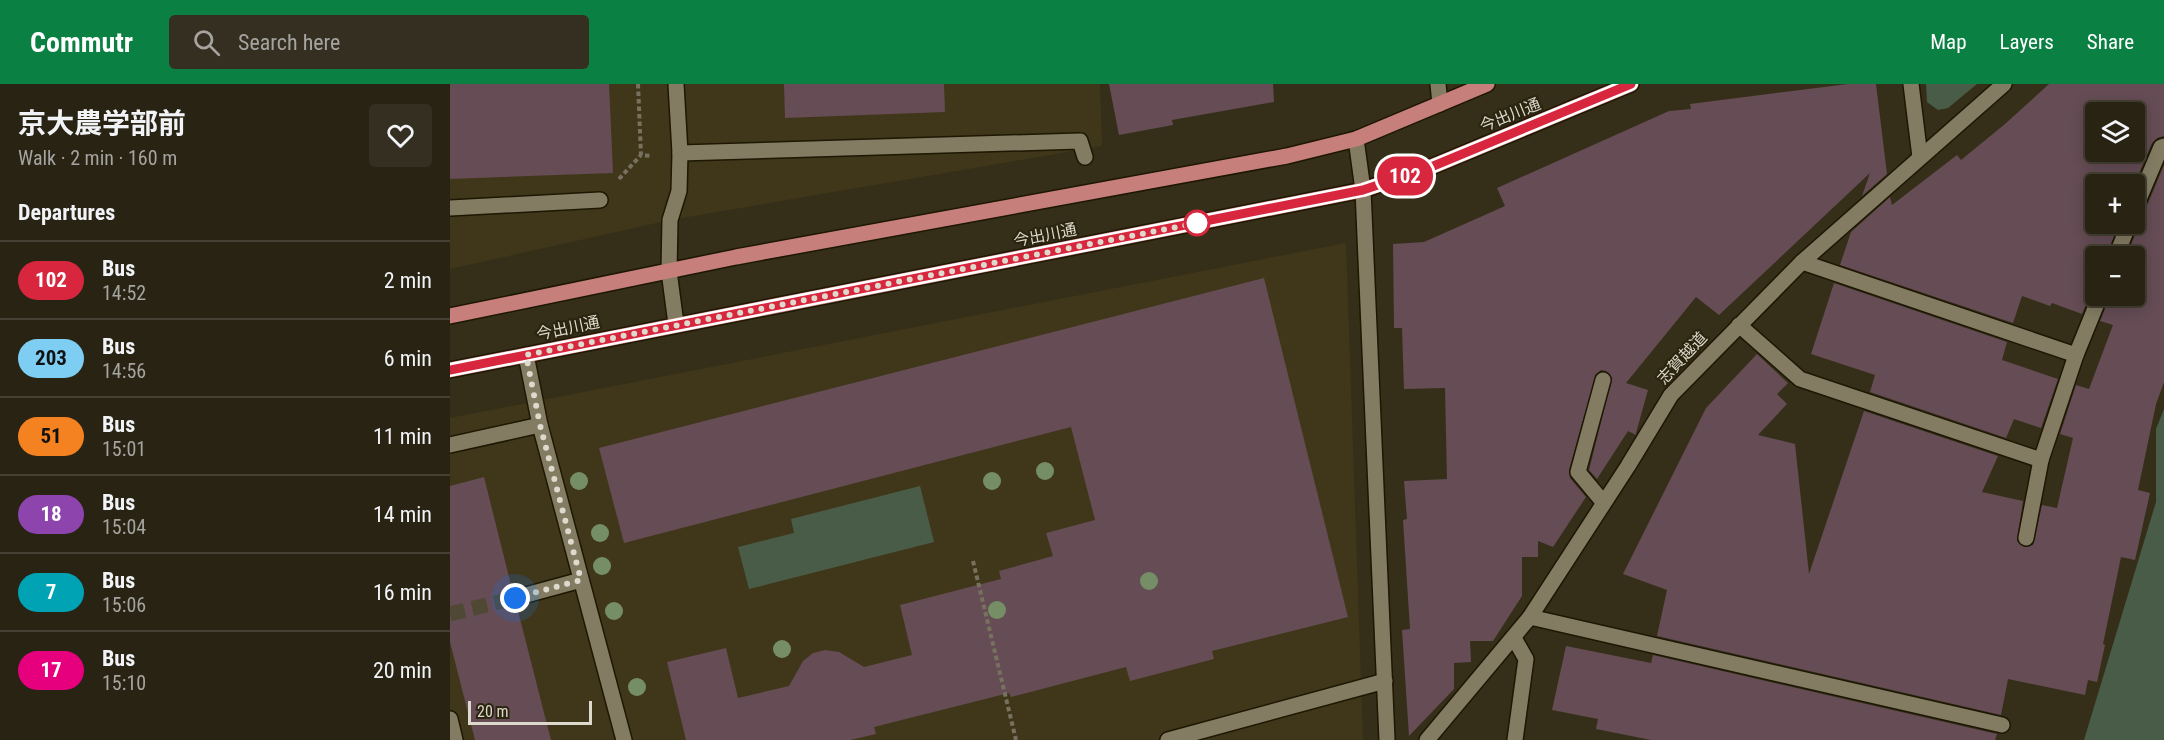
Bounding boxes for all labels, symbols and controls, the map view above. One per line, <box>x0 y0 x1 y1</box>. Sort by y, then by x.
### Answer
search box <box>169 15 589 69</box>
text: Commutr <box>30 26 133 59</box>
icon: search <box>190 26 223 59</box>
text: Search here <box>238 30 340 55</box>
text: Map <box>1930 30 1967 54</box>
text: Layers <box>2000 30 2054 54</box>
text: Share <box>2087 30 2134 54</box>
street label: 今出川通 <box>1477 94 1543 136</box>
map controls <box>2085 102 2145 306</box>
button: layers <box>2085 102 2145 162</box>
button: heart <box>369 104 432 167</box>
text: 京大農学部前 <box>18 107 186 140</box>
text: Walk · 2 min · 160 m <box>18 146 177 170</box>
line badge: 102 <box>1370 156 1440 196</box>
text: 102 <box>1389 164 1421 188</box>
button: + <box>2085 174 2145 234</box>
text: Departures <box>18 200 115 225</box>
unlabelled marker <box>1184 210 1210 236</box>
street label: 今出川通 <box>1012 220 1078 250</box>
button: − <box>2085 246 2145 306</box>
text: Bus <box>102 256 135 281</box>
text: 102 <box>35 268 67 292</box>
text: 2 min <box>384 268 432 293</box>
text: 14:52 <box>102 281 146 305</box>
street label: 今出川通 <box>535 312 601 344</box>
street label: 志賀越道 <box>1653 328 1711 388</box>
text: Bus <box>102 334 135 359</box>
text: 203 <box>35 346 67 370</box>
text: 6 min <box>384 346 432 371</box>
text: 14:56 <box>102 359 146 383</box>
text: Bus <box>102 412 135 437</box>
text: 51 <box>40 424 62 448</box>
text: 11 min <box>373 424 432 449</box>
text: 15:01 <box>102 437 146 461</box>
text: Bus <box>102 490 135 515</box>
text: 18 <box>40 502 62 526</box>
text: 14 min <box>373 502 432 527</box>
text: 15:04 <box>102 515 146 539</box>
text: Bus <box>102 568 135 593</box>
text: 7 <box>46 580 56 604</box>
text: 16 min <box>373 580 432 605</box>
your location <box>500 583 530 613</box>
text: 15:06 <box>102 593 146 617</box>
text: Bus <box>102 646 135 671</box>
text: 17 <box>40 658 62 682</box>
text: 20 min <box>373 658 432 683</box>
text: 15:10 <box>102 671 146 695</box>
scale bar <box>468 698 592 726</box>
text: 20 m <box>477 702 509 721</box>

